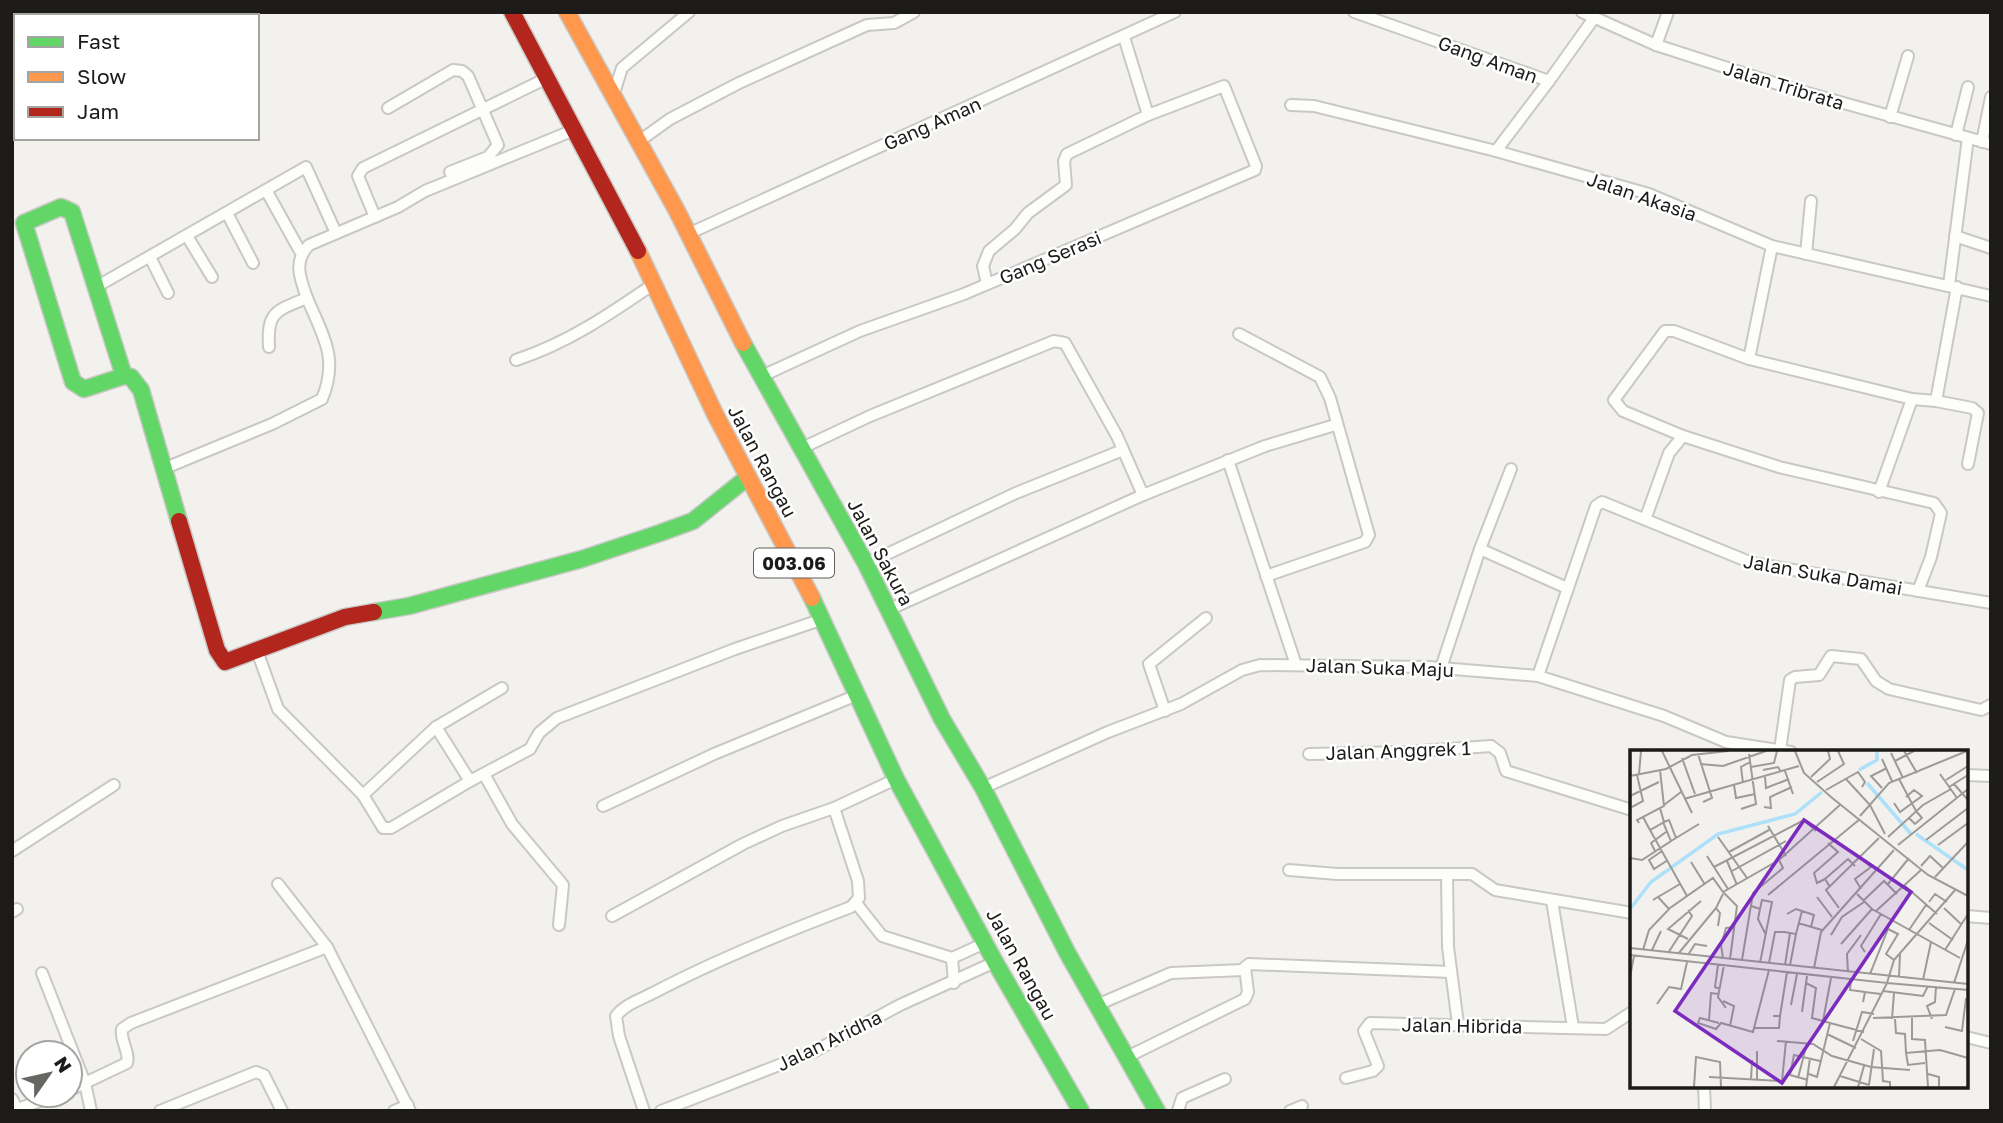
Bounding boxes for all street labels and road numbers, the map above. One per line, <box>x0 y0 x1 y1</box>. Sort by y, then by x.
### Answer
street label: Gang Aman <box>1435 30 1541 88</box>
street label: Jalan Tribrata <box>1721 56 1847 114</box>
street label: Gang Aman <box>880 91 984 155</box>
street label: Jalan Akasia <box>1584 166 1700 226</box>
street label: Gang Serasi <box>996 225 1104 289</box>
street label: Jalan Rangau <box>724 401 802 521</box>
street label: Jalan Sakura <box>843 495 919 609</box>
road number: 003.06 <box>754 548 834 578</box>
street label: Jalan Suka Damai <box>1742 549 1904 599</box>
street label: Jalan Suka Maju <box>1306 653 1454 681</box>
street label: Jalan Anggrek 1 <box>1325 736 1471 764</box>
street label: Jalan Rangau <box>982 904 1062 1024</box>
street label: Jalan Aridha <box>773 1005 885 1075</box>
street label: Jalan Hibrida <box>1401 1012 1523 1038</box>

